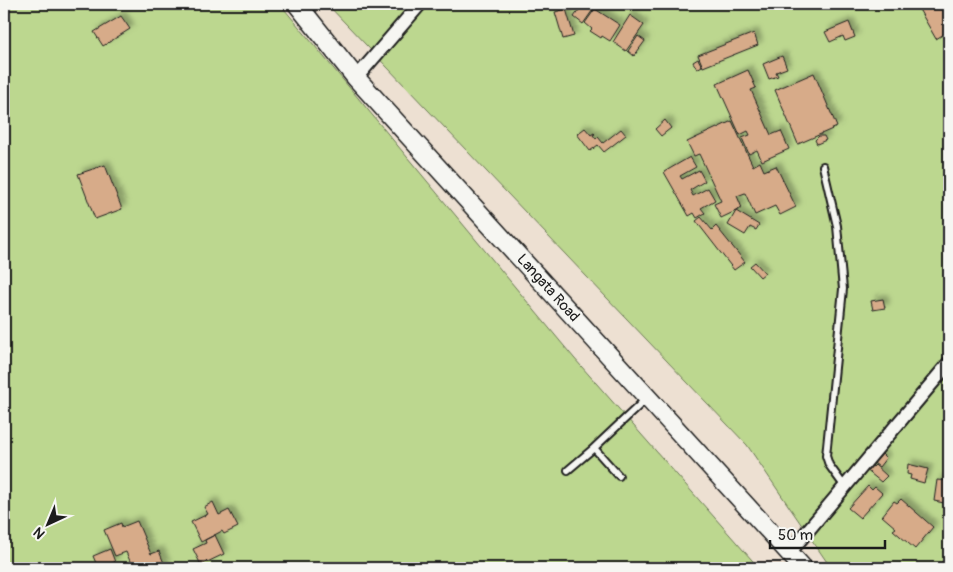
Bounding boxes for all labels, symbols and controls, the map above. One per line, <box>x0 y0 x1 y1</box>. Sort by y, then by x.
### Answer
street label: Langata Road <box>513 250 583 326</box>
north arrow <box>22 500 72 550</box>
scale bar <box>770 517 886 549</box>
text: N <box>30 524 49 542</box>
text: 50 m <box>778 526 813 545</box>

